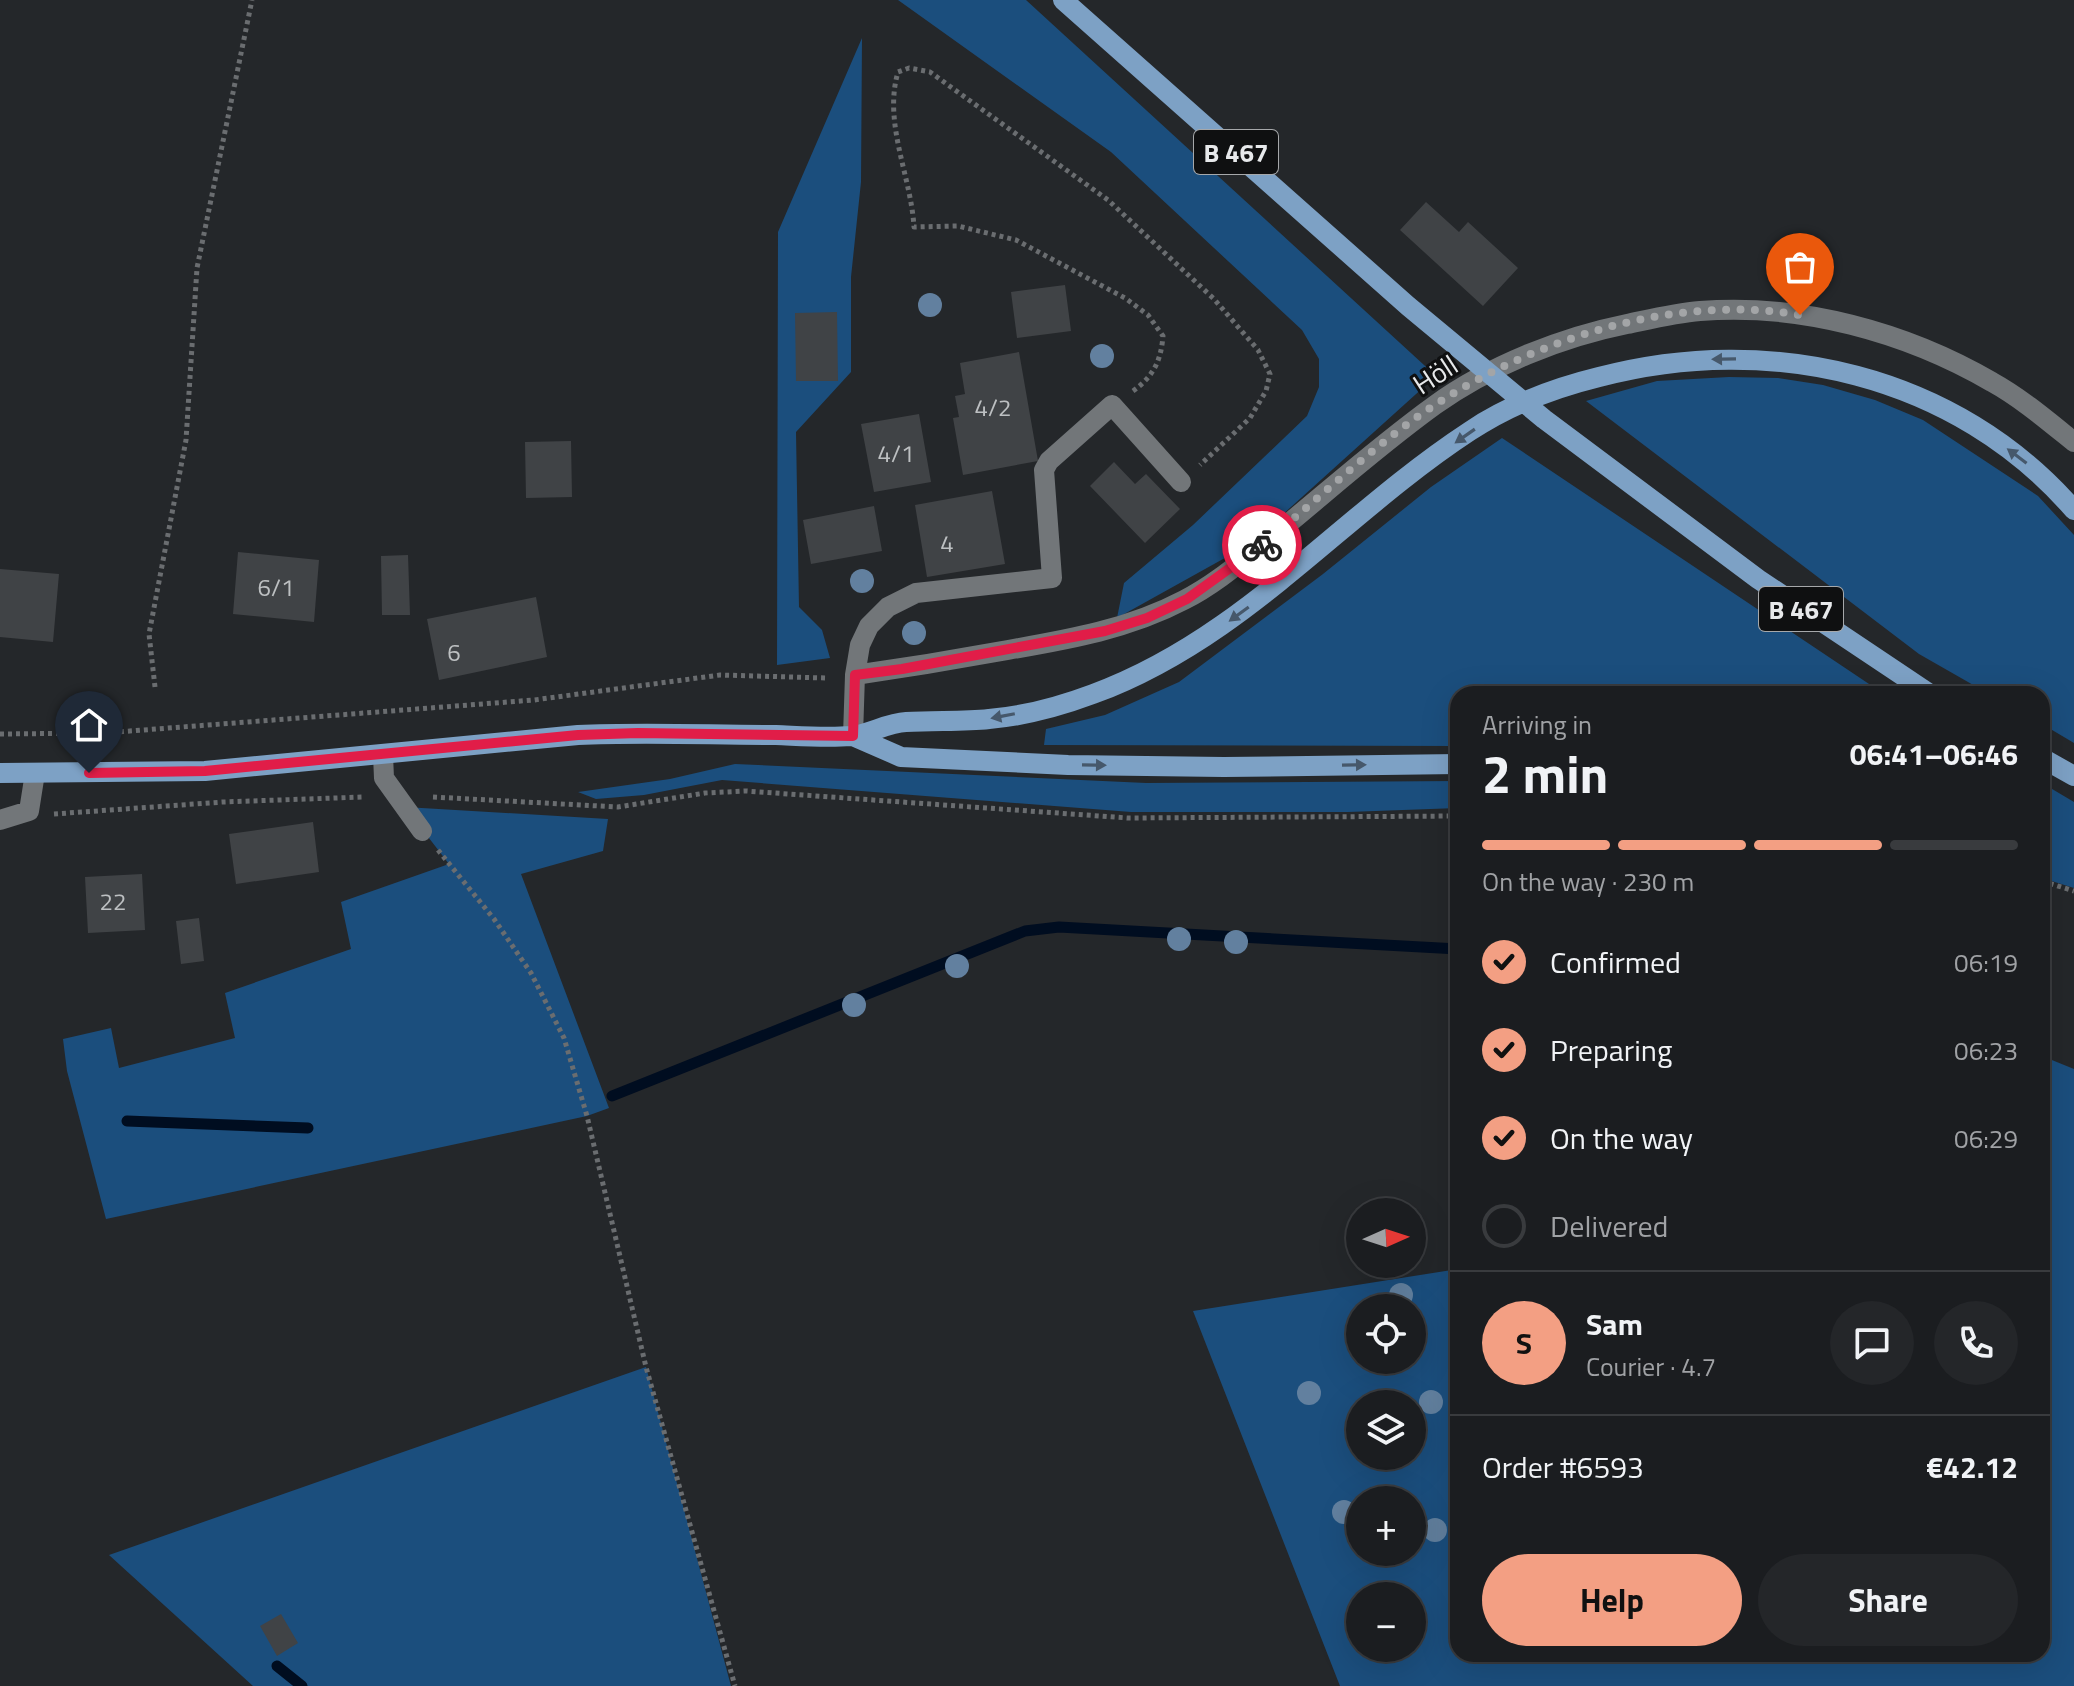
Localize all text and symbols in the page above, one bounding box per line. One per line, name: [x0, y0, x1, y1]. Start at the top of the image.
road number: B 467: [1194, 130, 1278, 174]
pin: [1766, 233, 1834, 315]
icon: bag: [1778, 245, 1822, 289]
street label: Höll: [1404, 343, 1466, 405]
one-way arrow: [1711, 353, 1736, 365]
house number: 4/2: [975, 389, 1011, 425]
one-way arrow: [1454, 428, 1475, 443]
house number: 4/1: [878, 435, 914, 471]
one-way arrow: [2007, 449, 2028, 465]
courier: [1222, 505, 1302, 585]
icon: bike: [1240, 523, 1284, 567]
house number: 4: [940, 525, 954, 561]
house number: 6/1: [258, 569, 294, 605]
road number: B 467: [1759, 587, 1843, 631]
one-way arrow: [1228, 606, 1249, 621]
house number: 6: [447, 634, 461, 670]
pin: [55, 691, 123, 773]
icon: home: [67, 703, 111, 747]
text: Arriving in: [1482, 705, 1592, 744]
one-way arrow: [990, 711, 1015, 723]
text: 06:41–06:46: [1850, 731, 2018, 777]
text: 2 min: [1482, 734, 1608, 813]
one-way arrow: [1082, 759, 1107, 771]
one-way arrow: [1342, 759, 1367, 771]
text: On the way · 230 m: [1482, 862, 1694, 901]
house number: 22: [100, 883, 126, 919]
text: Confirmed: [1550, 939, 1681, 985]
icon: check: [1482, 940, 1526, 984]
text: 06:19: [1954, 943, 2018, 982]
text: Preparing: [1550, 1027, 1672, 1073]
icon: check: [1482, 1028, 1526, 1072]
text: 06:23: [1954, 1031, 2018, 1070]
text: On the way: [1550, 1115, 1693, 1161]
icon: check: [1482, 1116, 1526, 1160]
text: 06:29: [1954, 1119, 2018, 1158]
north arrow: [1346, 1198, 1426, 1278]
map controls: [1346, 1198, 1426, 1662]
text: Delivered: [1550, 1203, 1668, 1249]
button: locate: [1346, 1294, 1426, 1374]
text: Sam: [1586, 1301, 1643, 1347]
button: chat: [1830, 1301, 1914, 1385]
button: phone: [1934, 1301, 2018, 1385]
text: S: [1516, 1320, 1532, 1366]
text: Courier · 4.7: [1586, 1347, 1716, 1386]
button: layers: [1346, 1390, 1426, 1470]
text: Order #6593: [1482, 1444, 1644, 1490]
text: €42.12: [1926, 1444, 2018, 1490]
button: +: [1346, 1486, 1426, 1566]
button: Help: [1482, 1554, 1742, 1646]
button: Share: [1758, 1554, 2018, 1646]
button: −: [1346, 1582, 1426, 1662]

